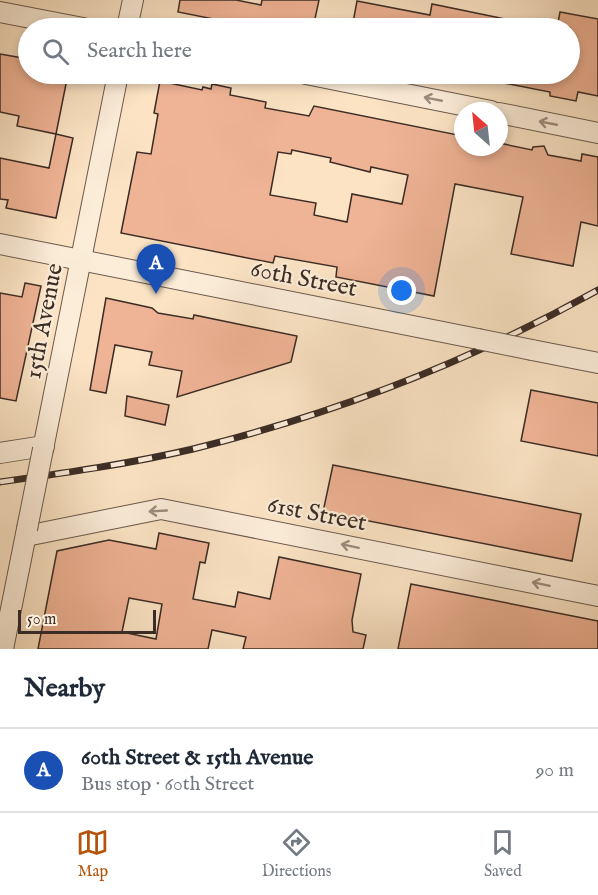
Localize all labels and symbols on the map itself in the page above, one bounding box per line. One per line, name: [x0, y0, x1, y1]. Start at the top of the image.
one-way arrow: [424, 93, 444, 104]
north arrow: [454, 102, 508, 156]
one-way arrow: [539, 117, 559, 128]
pin: A: [136, 244, 176, 294]
street label: 60th Street: [248, 254, 360, 305]
street label: 15th Avenue: [18, 261, 71, 382]
your location: [387, 276, 416, 305]
street label: 61st Street: [264, 490, 369, 539]
one-way arrow: [149, 505, 169, 516]
one-way arrow: [340, 539, 359, 551]
one-way arrow: [531, 578, 550, 590]
scale bar: [18, 607, 156, 634]

